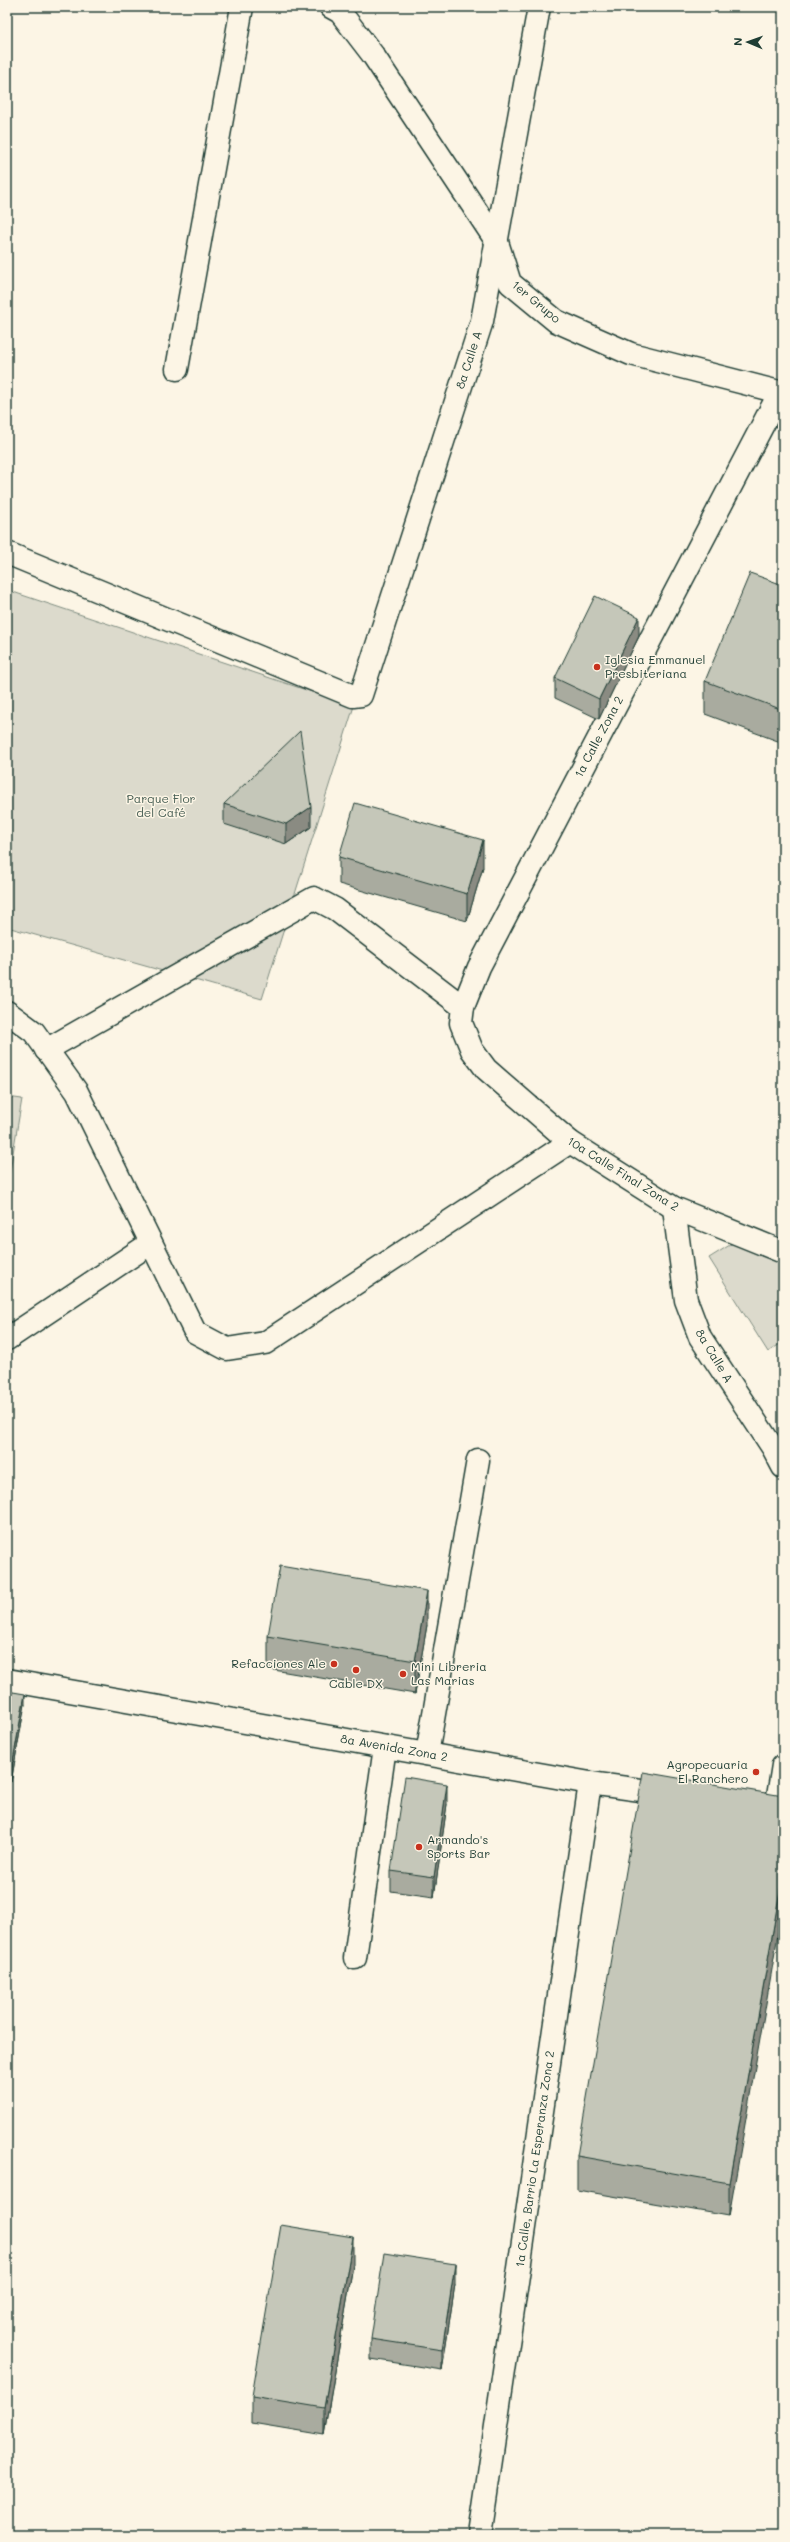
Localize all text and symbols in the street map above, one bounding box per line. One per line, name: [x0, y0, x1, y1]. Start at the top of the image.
north arrow: [728, 22, 768, 62]
text: N: [730, 37, 745, 46]
street label: 1er Grupo: [509, 276, 564, 326]
street label: 8a Calle A: [451, 329, 485, 391]
place label: Iglesia Emmanuel Presbiteriana: [605, 651, 706, 681]
marker: Iglesia Emmanuel Presbiteriana: [592, 662, 602, 672]
street label: 1a Calle Zona 2: [570, 693, 626, 780]
park label: Parque Flor del Café: [126, 790, 196, 820]
street label: 10a Calle Final Zona 2: [565, 1132, 682, 1214]
street label: 8a Calle A: [692, 1326, 737, 1385]
place label: Refacciones Ale: [231, 1655, 326, 1671]
place label: Mini Libreria Las Marias: [411, 1658, 487, 1688]
marker: Refacciones Ale: [329, 1659, 339, 1669]
marker: Cable DX: [351, 1665, 361, 1675]
marker: Mini Libreria Las Marias: [398, 1669, 408, 1679]
place label: Cable DX: [329, 1675, 383, 1691]
street label: 8a Avenida Zona 2: [339, 1730, 449, 1764]
place label: Agropecuaria El Ranchero: [666, 1756, 748, 1786]
marker: Agropecuaria El Ranchero: [751, 1767, 761, 1777]
place label: Armando's Sports Bar: [427, 1831, 490, 1861]
marker: Armando's Sports Bar: [414, 1842, 424, 1852]
street label: 1a Calle, Barrio La Esperanza Zona 2: [511, 2050, 557, 2268]

